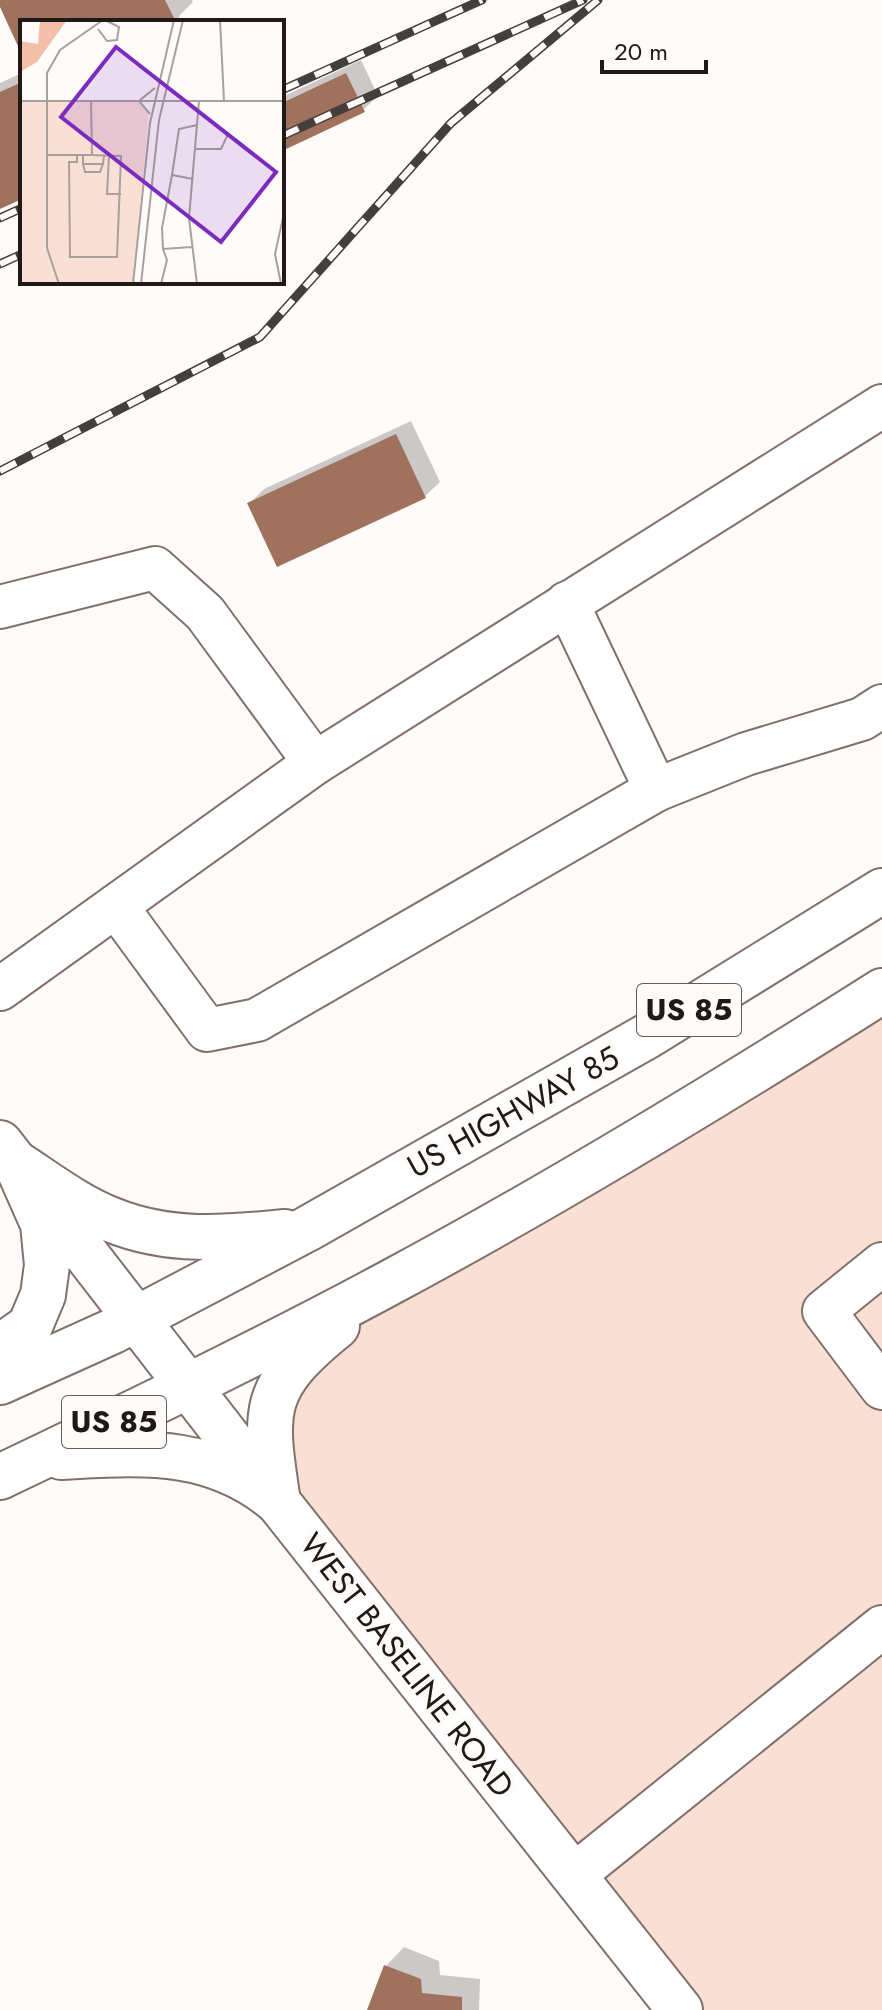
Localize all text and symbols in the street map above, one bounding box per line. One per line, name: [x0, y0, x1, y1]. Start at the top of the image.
inset map: [20, 20, 284, 284]
scale bar: [602, 24, 706, 74]
text: 20 m: [614, 34, 668, 69]
road number: US 85: [637, 984, 741, 1036]
street label: US HIGHWAY 85: [399, 1035, 627, 1189]
road number: US 85: [62, 1396, 166, 1448]
street label: WEST BASELINE ROAD: [289, 1523, 525, 1807]

